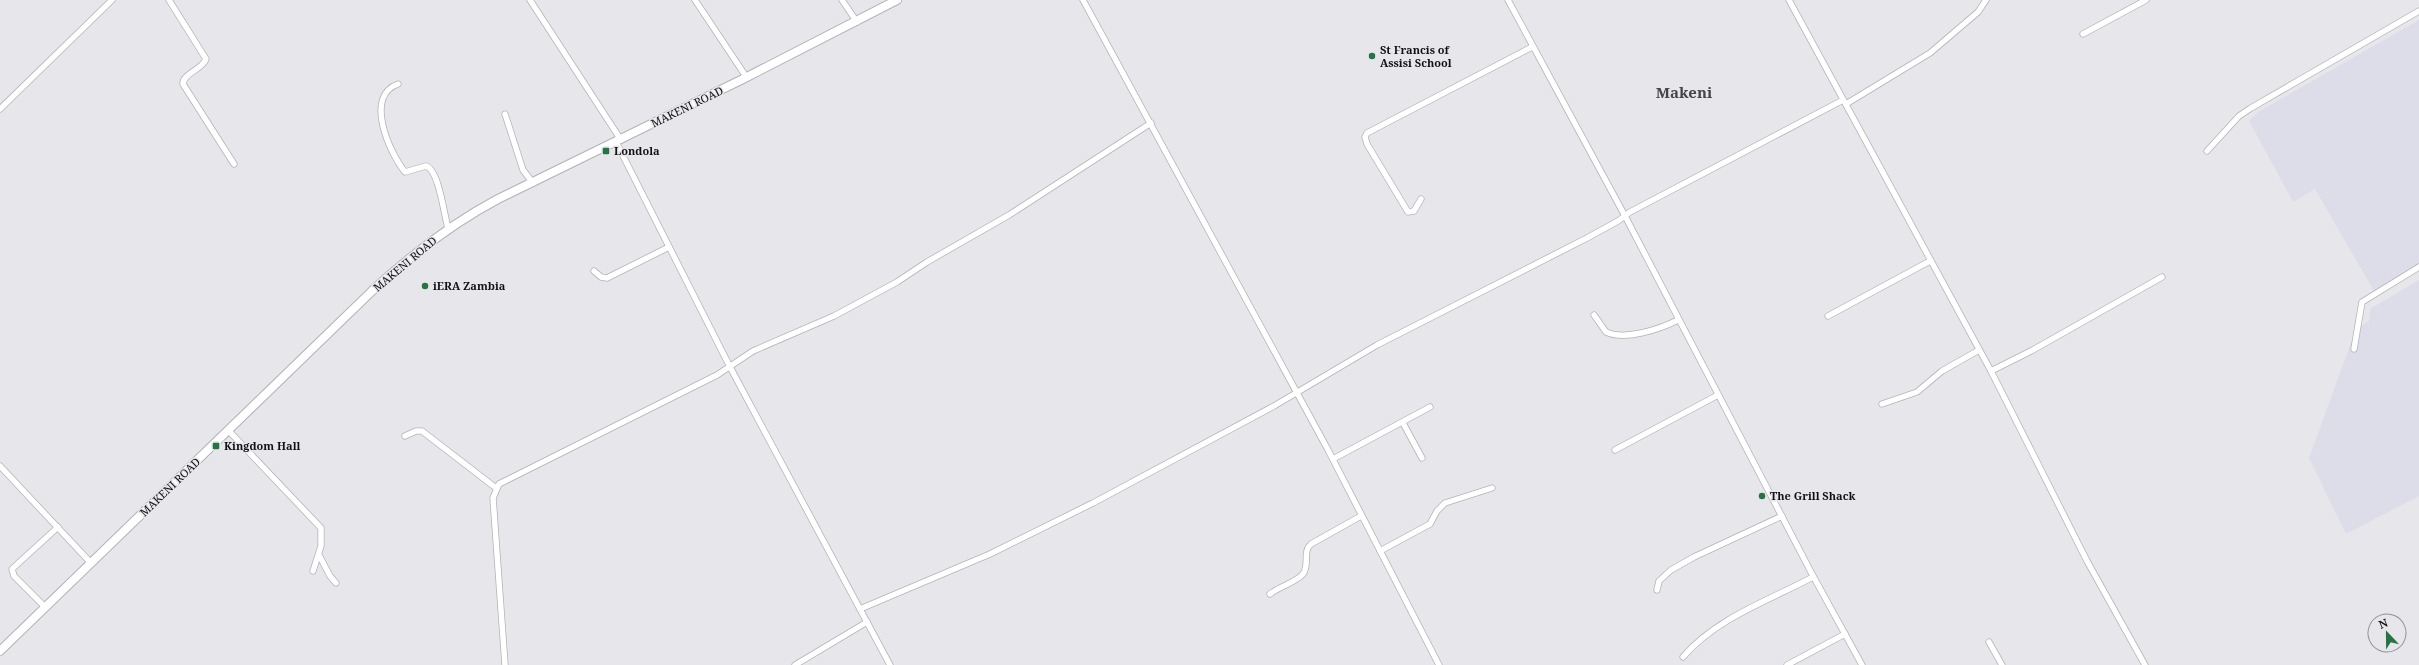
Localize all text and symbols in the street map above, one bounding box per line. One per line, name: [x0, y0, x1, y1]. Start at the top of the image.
place label: St Francis of Assisi School: [1380, 42, 1452, 70]
marker: St Francis of Assisi School: [1367, 51, 1377, 61]
district label: Makeni: [1656, 82, 1713, 102]
street label: MAKENI ROAD: [648, 83, 725, 131]
place label: Londola: [614, 143, 660, 158]
marker: Londola: [601, 146, 611, 156]
street label: MAKENI ROAD: [370, 233, 440, 295]
place label: iERA Zambia: [433, 278, 506, 293]
marker: iERA Zambia: [420, 281, 430, 291]
place label: Kingdom Hall: [224, 438, 301, 453]
marker: Kingdom Hall: [211, 441, 221, 451]
street label: MAKENI ROAD: [136, 454, 203, 519]
place label: The Grill Shack: [1770, 488, 1855, 503]
marker: The Grill Shack: [1757, 491, 1767, 501]
north arrow: [2367, 613, 2407, 653]
text: N: [2376, 615, 2390, 632]

